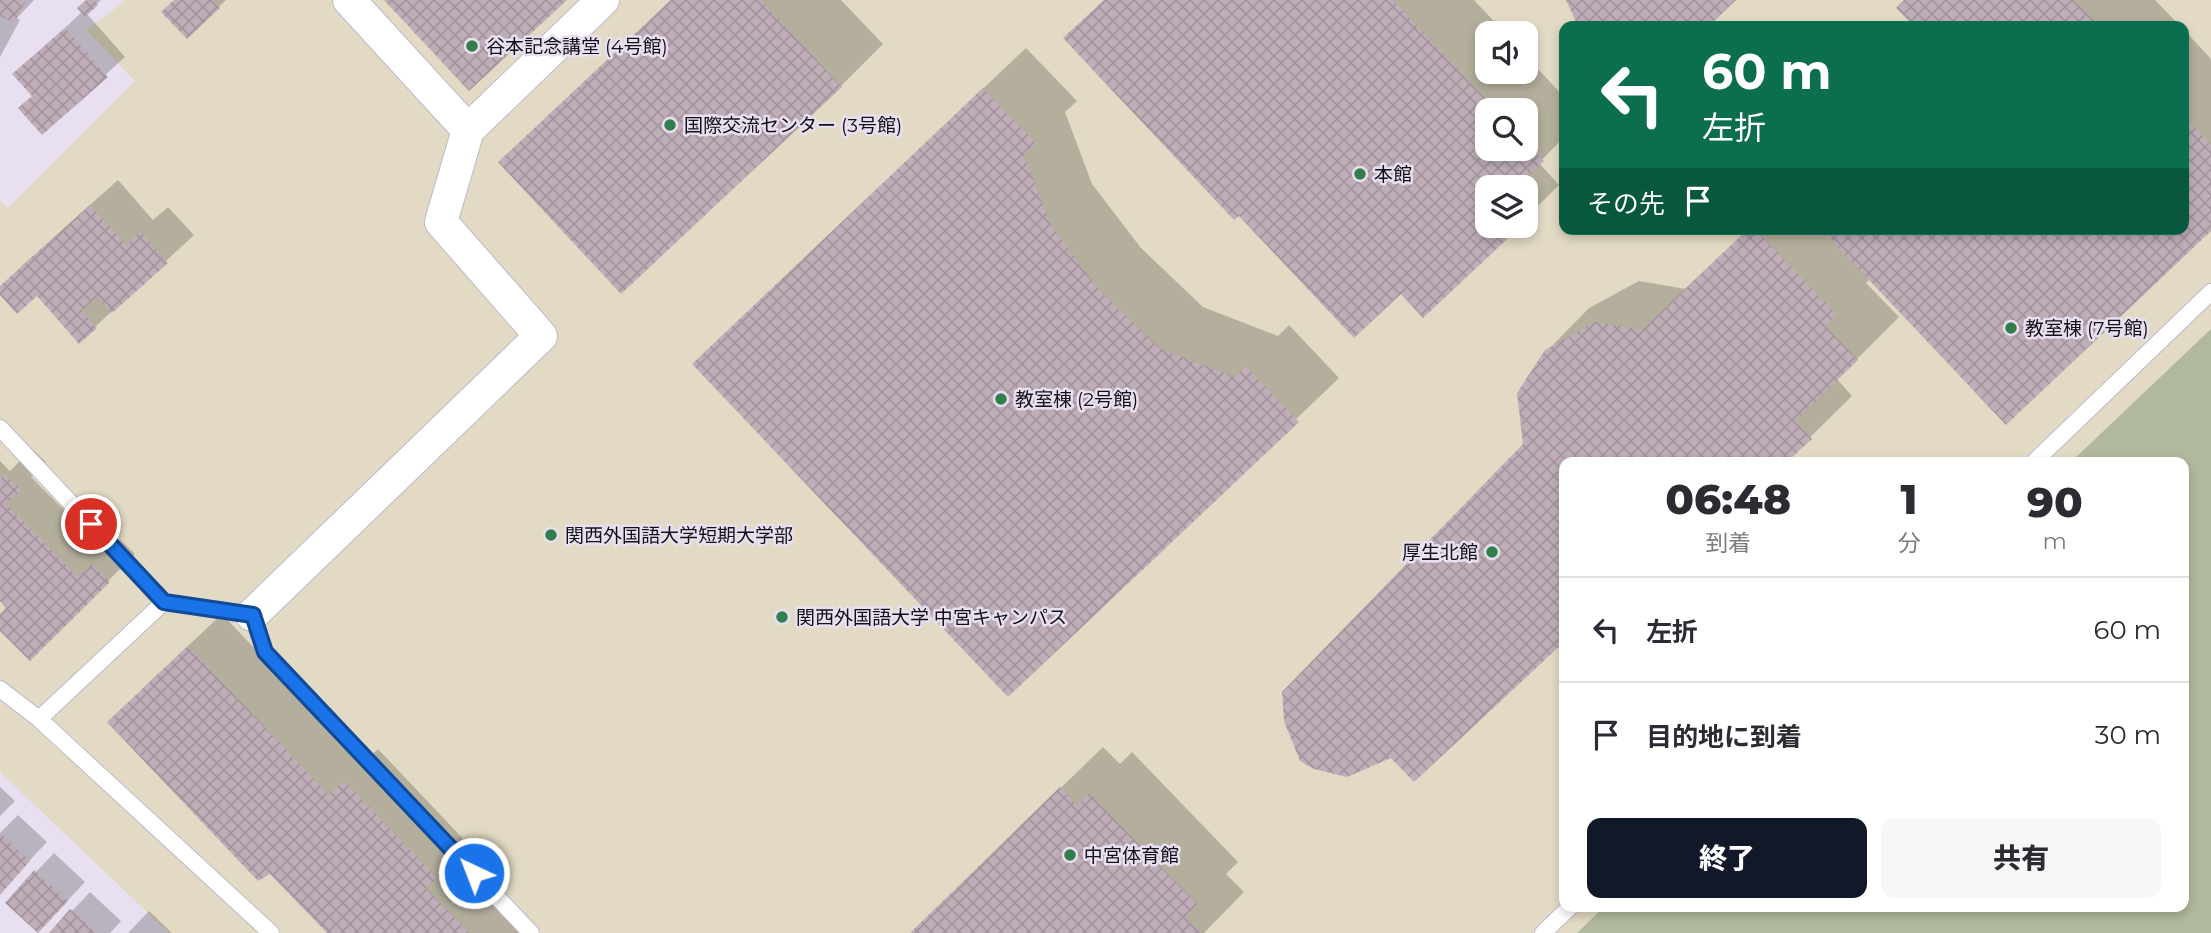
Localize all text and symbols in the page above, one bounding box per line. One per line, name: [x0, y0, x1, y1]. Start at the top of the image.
map controls: [1475, 21, 1538, 238]
button: sound: [1475, 21, 1538, 84]
place label: 谷本記念講堂 (4号館): [486, 35, 668, 58]
marker: 谷本記念講堂 (4号館): [464, 38, 480, 54]
text: 60 m: [1702, 42, 1832, 101]
icon: left: [1587, 49, 1678, 140]
button: search: [1475, 98, 1538, 161]
text: 左折: [1702, 108, 1766, 147]
place label: 国際交流センター (3号館): [684, 114, 902, 137]
marker: 国際交流センター (3号館): [662, 117, 678, 133]
place label: 本館: [1374, 163, 1412, 186]
marker: 本館: [1352, 166, 1368, 182]
button: layers: [1475, 175, 1538, 238]
icon: arrive: [1679, 182, 1717, 220]
text: その先: [1587, 188, 1665, 220]
place label: 教室棟 (7号館): [2025, 317, 2149, 340]
marker: 教室棟 (7号館): [2003, 320, 2019, 336]
place label: 教室棟 (2号館): [1015, 388, 1138, 411]
marker: 教室棟 (2号館): [993, 391, 1009, 407]
text: 06:48: [1665, 473, 1791, 525]
text: 1: [1900, 473, 1917, 525]
text: 90: [2027, 476, 2083, 528]
pin: [61, 494, 121, 554]
icon: arrive: [72, 505, 110, 543]
place label: 関西外国語大学短期大学部: [565, 524, 793, 547]
marker: 関西外国語大学短期大学部: [543, 527, 559, 543]
text: m: [2043, 527, 2067, 555]
text: 到着: [1705, 529, 1751, 557]
text: 分: [1897, 529, 1920, 557]
place label: 厚生北館: [1402, 541, 1478, 564]
marker: 厚生北館: [1484, 544, 1500, 560]
place label: 関西外国語大学 中宮キャンパス: [796, 606, 1067, 629]
marker: 関西外国語大学 中宮キャンパス: [774, 609, 790, 625]
icon: left: [1587, 611, 1625, 649]
text: 60 m: [2094, 614, 2161, 646]
text: 左折: [1646, 616, 1698, 648]
icon: arrive: [1587, 716, 1625, 754]
text: 30 m: [2095, 719, 2161, 751]
text: 目的地に到着: [1646, 721, 1802, 753]
button: 終了: [1587, 818, 1867, 898]
button: 共有: [1881, 818, 2161, 898]
position arrow: [437, 836, 511, 910]
place label: 中宮体育館: [1084, 844, 1179, 867]
marker: 中宮体育館: [1062, 847, 1078, 863]

